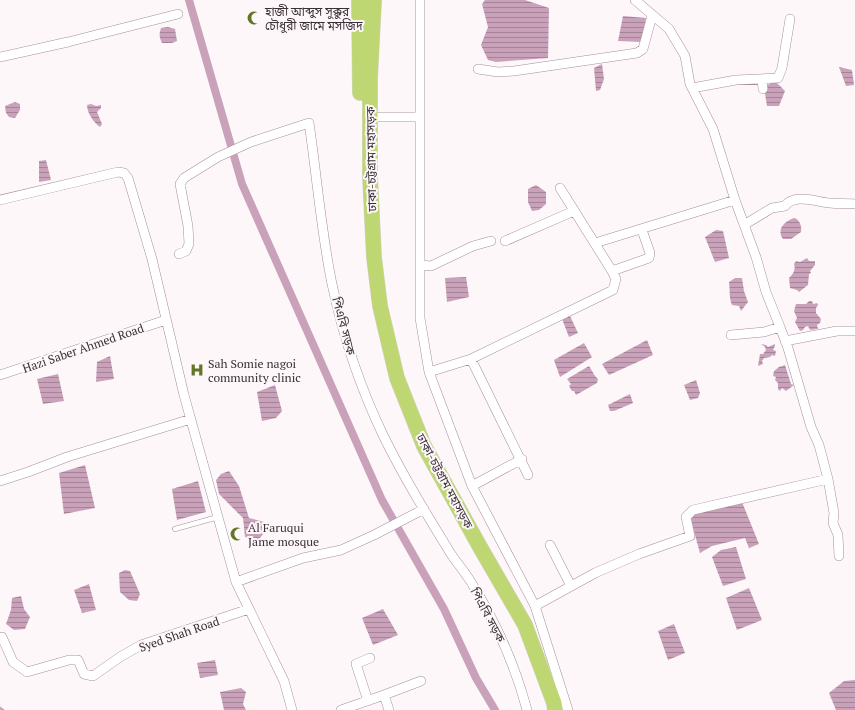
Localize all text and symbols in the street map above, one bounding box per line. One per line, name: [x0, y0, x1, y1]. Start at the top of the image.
place label: হাজী আব্দুস সুক্কুর চৌধুরী জামে মসজিদ: [264, 4, 363, 34]
mosque icon: হাজী আব্দুস সুক্কুর চৌধুরী জামে মসজিদ: [246, 10, 262, 26]
street label: ঢাকা-চট্টগ্রাম মহাসড়ক: [363, 106, 379, 213]
street label: পিএবি সড়ক: [329, 294, 359, 357]
street label: Hazi Saber Ahmed Road: [20, 320, 146, 376]
place label: Sah Somie nagoi community clinic: [208, 356, 301, 385]
hospital icon: Sah Somie nagoi community clinic: [189, 362, 205, 378]
street label: ঢাকা-চট্টগ্রাম মহাসড়ক: [413, 430, 477, 531]
place label: Al Faruqui Jame mosque: [248, 520, 319, 549]
mosque icon: Al Faruqui Jame mosque: [229, 526, 245, 542]
street label: পিএবি সড়ক: [467, 584, 509, 645]
street label: Syed Shah Road: [137, 613, 222, 655]

